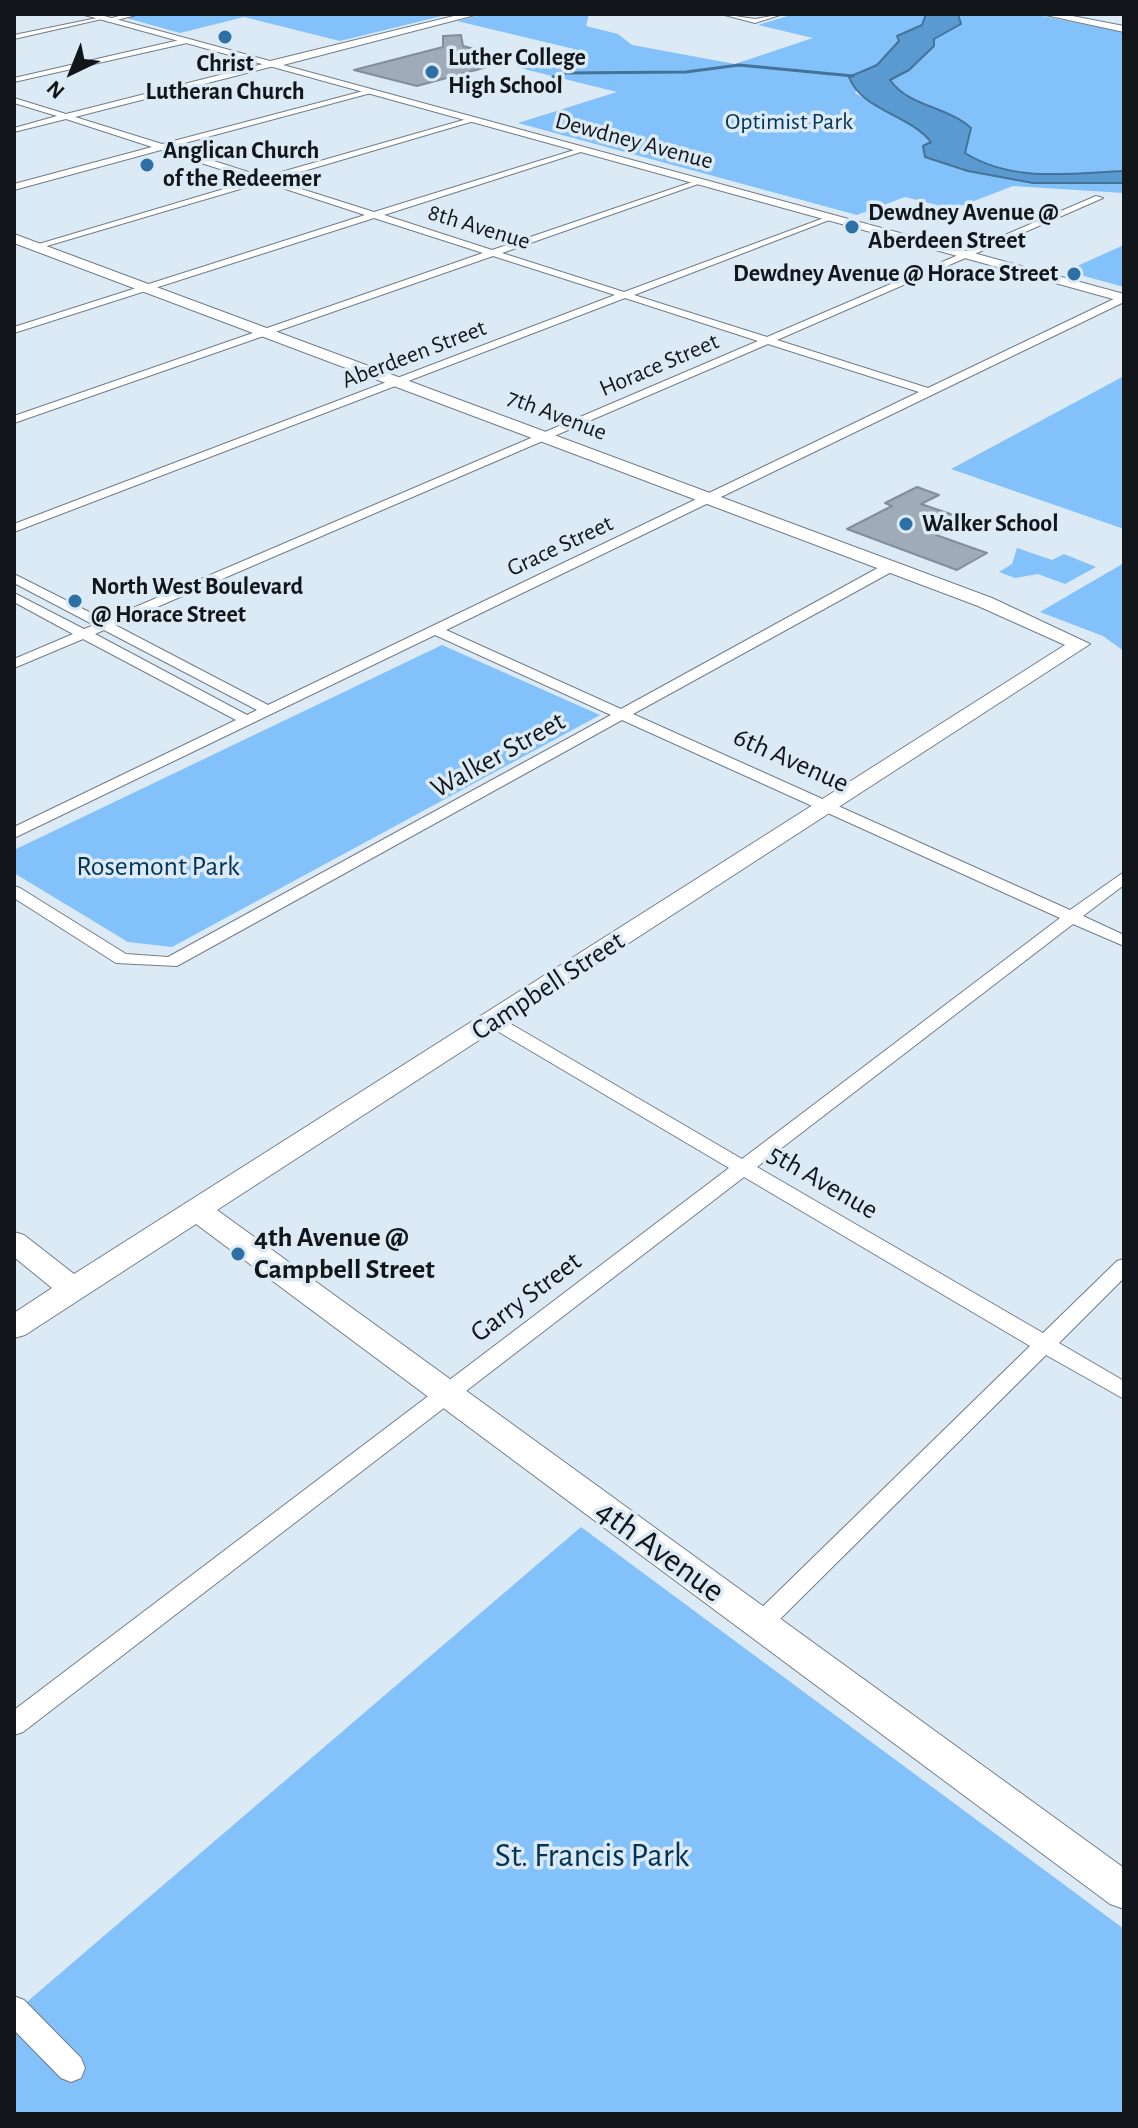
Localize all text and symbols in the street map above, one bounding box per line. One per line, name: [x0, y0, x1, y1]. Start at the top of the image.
marker: Christ Lutheran Church: [216, 28, 234, 46]
north arrow: [32, 32, 112, 112]
place label: Luther College High School: [448, 44, 586, 100]
place label: Christ Lutheran Church: [146, 50, 304, 106]
marker: Luther College High School: [423, 63, 441, 81]
text: N: [43, 76, 69, 103]
street label: Dewdney Avenue: [552, 106, 716, 176]
park label: Optimist Park: [725, 108, 853, 136]
place label: Anglican Church of the Redeemer: [163, 137, 321, 193]
marker: Anglican Church of the Redeemer: [138, 156, 156, 174]
street label: 8th Avenue: [424, 198, 534, 256]
place label: Dewdney Avenue @ Aberdeen Street: [868, 199, 1058, 255]
marker: Dewdney Avenue @ Aberdeen Street: [843, 218, 861, 236]
place label: Dewdney Avenue @ Horace Street: [733, 260, 1058, 288]
marker: Dewdney Avenue @ Horace Street: [1065, 265, 1083, 283]
street label: Aberdeen Street: [338, 313, 490, 395]
street label: Horace Street: [595, 327, 723, 403]
street label: 7th Avenue: [503, 383, 611, 447]
street label: Grace Street: [503, 509, 617, 583]
place label: Walker School: [922, 510, 1058, 538]
marker: Walker School: [897, 515, 915, 533]
place label: North West Boulevard @ Horace Street: [91, 573, 303, 629]
marker: North West Boulevard @ Horace Street: [66, 592, 84, 610]
street label: Walker Street: [425, 704, 571, 806]
street label: 6th Avenue: [728, 720, 854, 800]
park label: Rosemont Park: [76, 850, 240, 884]
street label: Campbell Street: [465, 924, 631, 1048]
street label: 5th Avenue: [762, 1137, 884, 1227]
place label: 4th Avenue @ Campbell Street: [254, 1221, 435, 1287]
street label: Garry Street: [464, 1244, 588, 1350]
marker: 4th Avenue @ Campbell Street: [229, 1245, 247, 1263]
street label: 4th Avenue: [587, 1491, 733, 1611]
park label: St. Francis Park: [495, 1836, 689, 1876]

